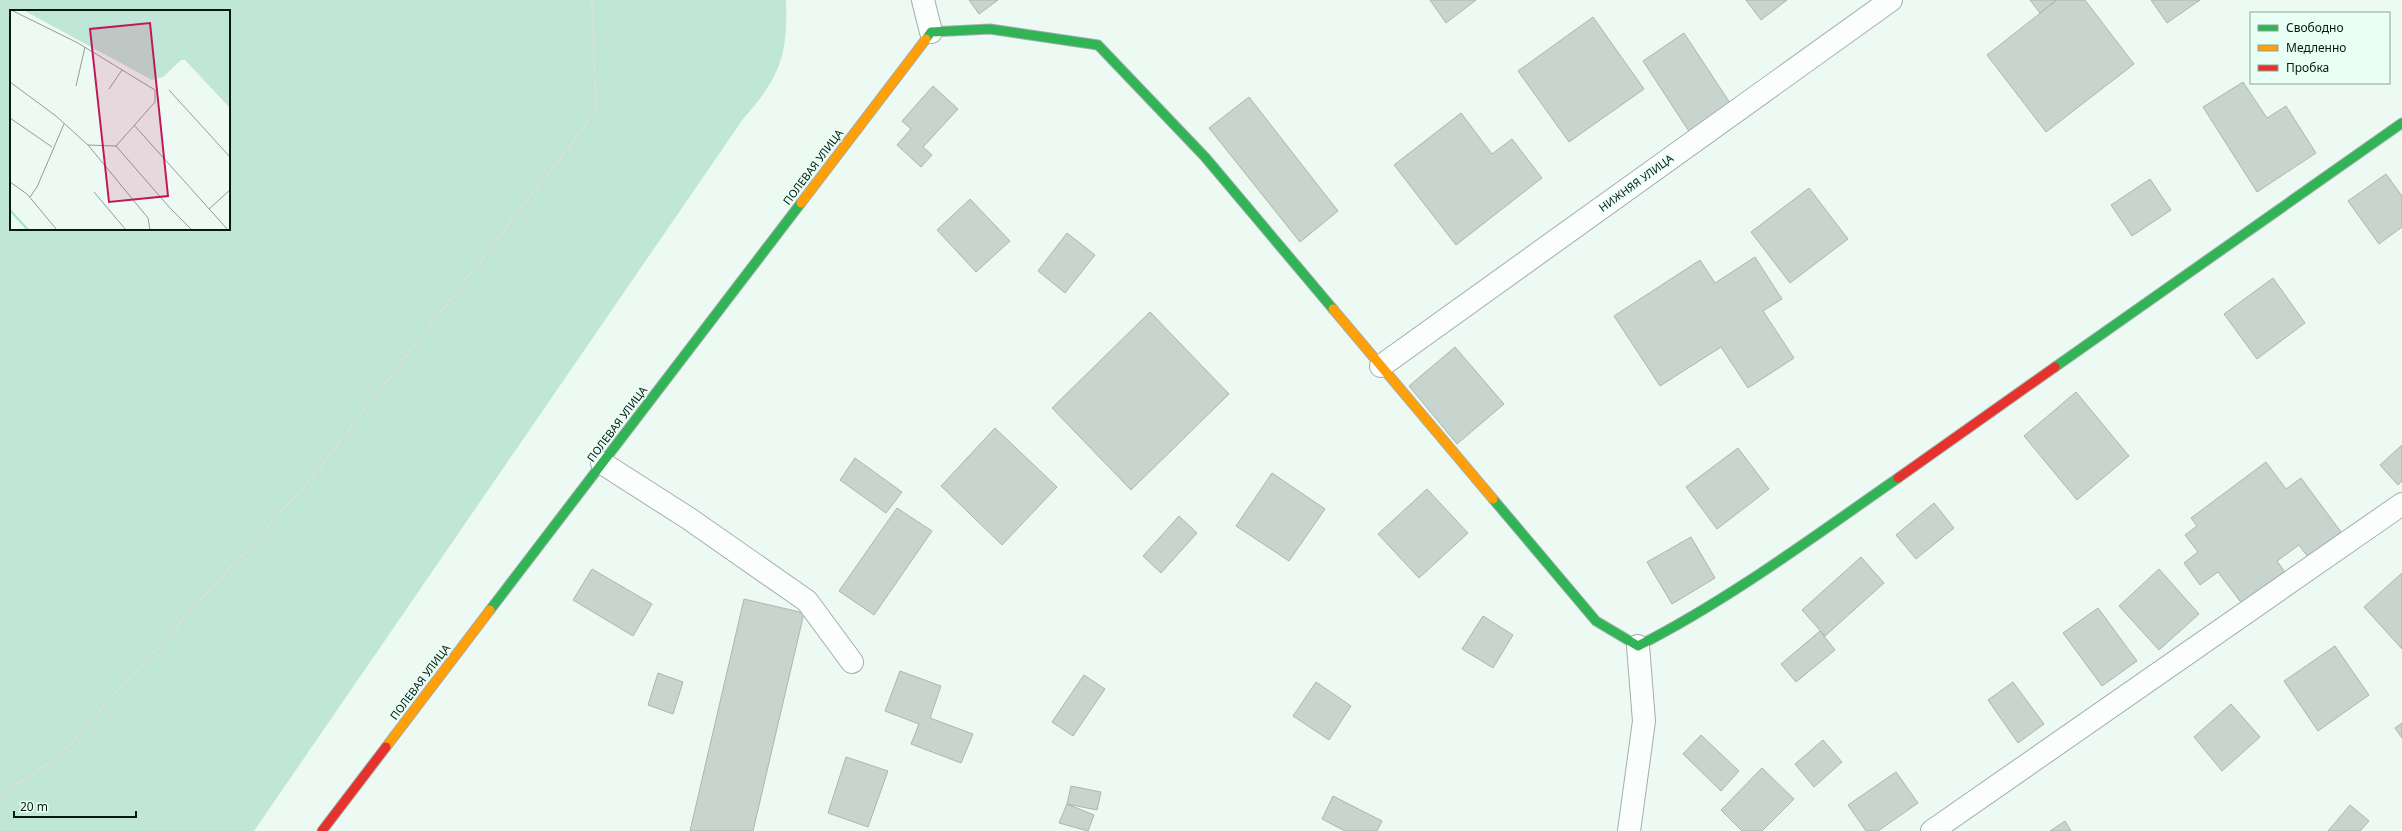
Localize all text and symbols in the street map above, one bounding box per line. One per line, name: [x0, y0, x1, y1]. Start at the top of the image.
inset map: [10, 10, 230, 230]
legend: [2250, 12, 2390, 84]
text: Свободно: [2286, 19, 2344, 36]
text: Медленно: [2286, 39, 2346, 56]
text: Пробка: [2286, 59, 2329, 76]
street label: ПОЛЕВАЯ УЛИЦА: [779, 125, 847, 208]
street label: НИЖНЯЯ УЛИЦА: [1596, 150, 1677, 215]
street label: ПОЛЕВАЯ УЛИЦА: [583, 382, 651, 465]
street label: ПОЛЕВАЯ УЛИЦА: [386, 640, 454, 723]
scale bar: [14, 793, 136, 819]
text: 20 m: [20, 798, 48, 815]

